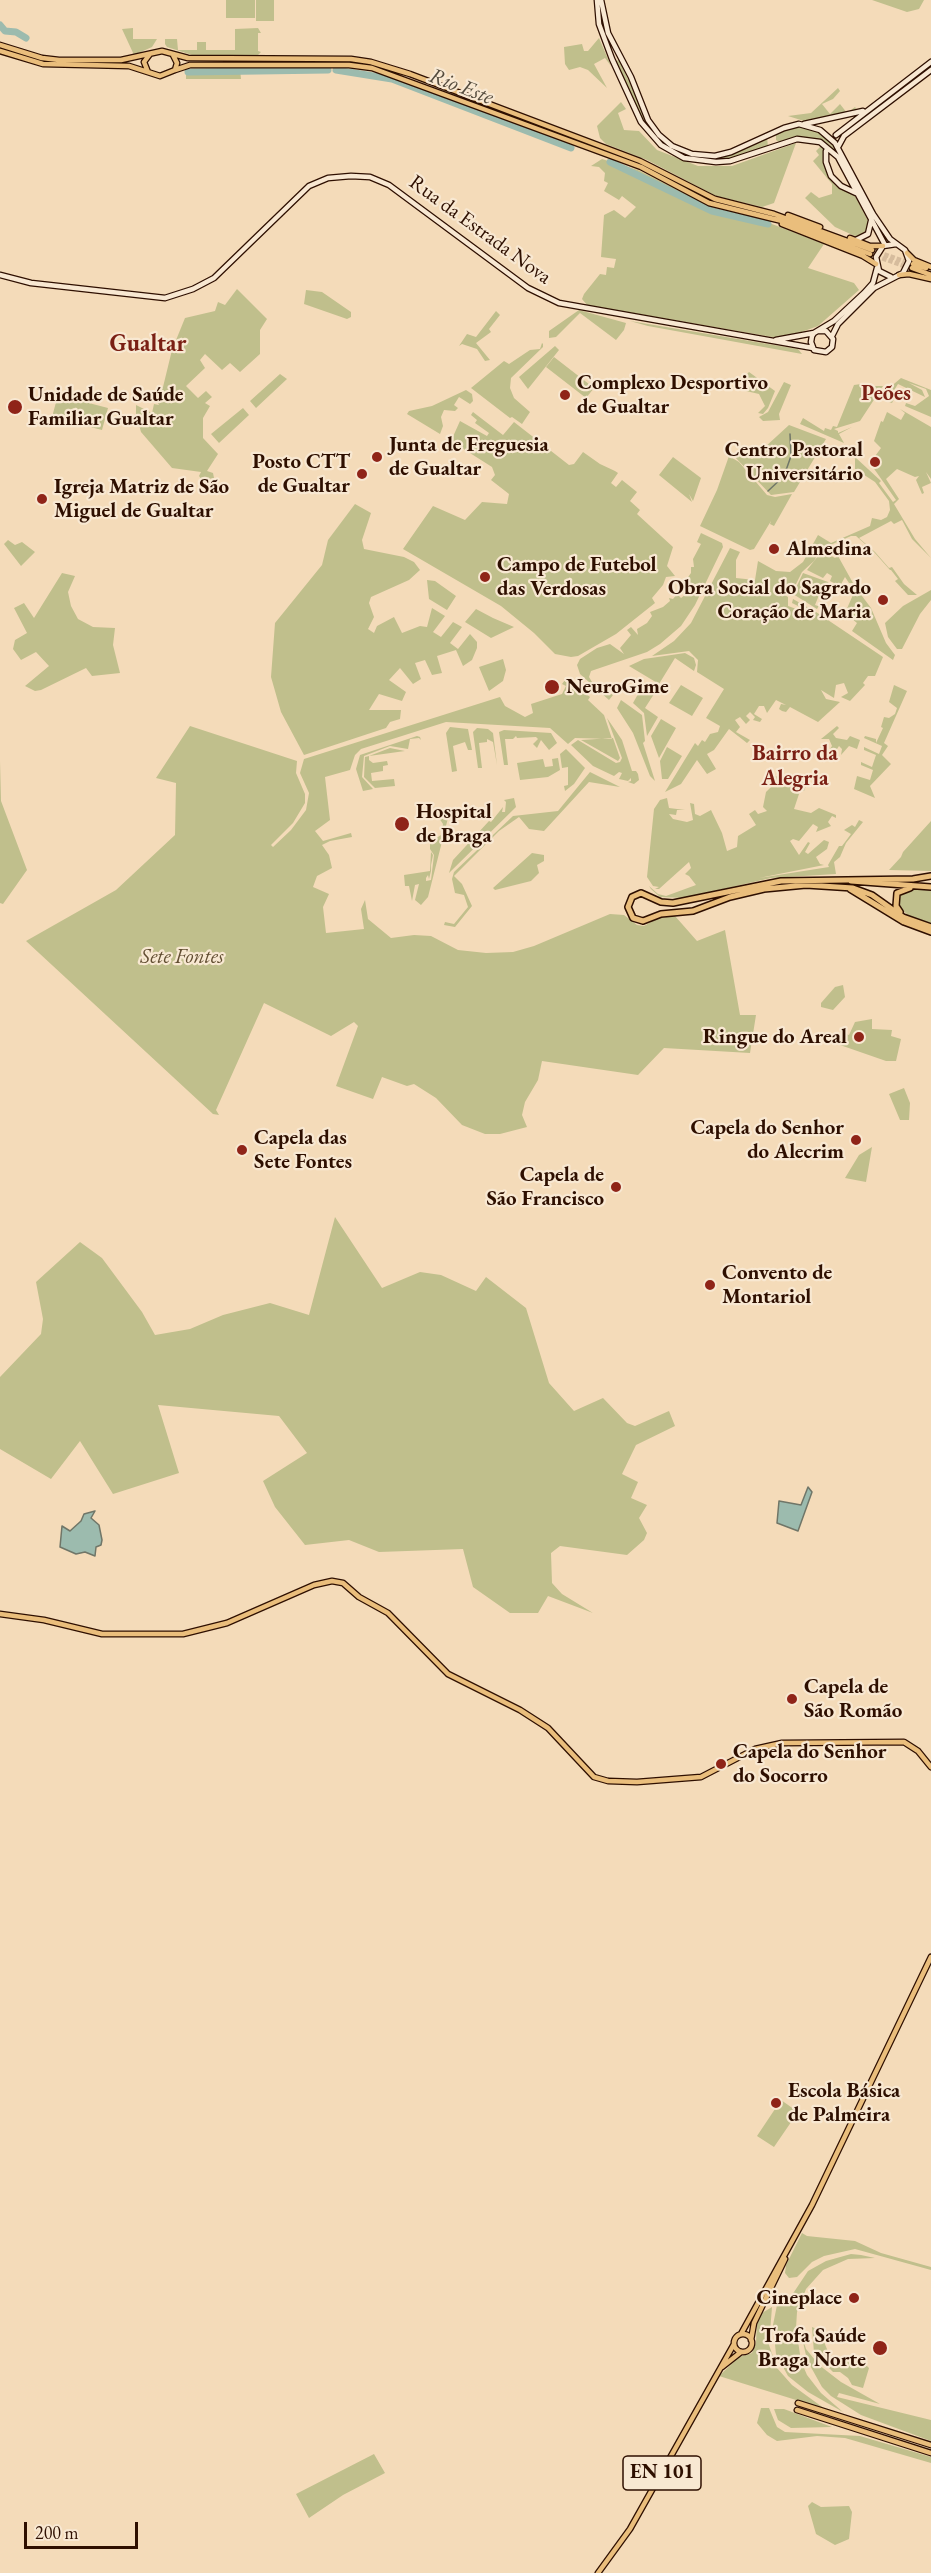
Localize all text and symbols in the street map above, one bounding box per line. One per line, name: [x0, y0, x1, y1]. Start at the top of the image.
water label: Rio Este: [425, 63, 497, 111]
street label: Rua da Estrada Nova: [404, 170, 556, 290]
district label: Gualtar: [110, 330, 186, 358]
place label: Complexo Desportivo de Gualtar: [577, 370, 768, 420]
district label: Peões: [861, 381, 911, 407]
place label: Unidade de Saúde Familiar Gualtar: [28, 382, 183, 432]
marker: Complexo Desportivo de Gualtar: [558, 388, 572, 402]
marker: Unidade de Saúde Familiar Gualtar: [6, 398, 24, 416]
place label: Junta de Freguesia de Gualtar: [389, 432, 549, 482]
place label: Centro Pastoral Universitário: [725, 437, 863, 487]
place label: Posto CTT de Gualtar: [252, 449, 350, 499]
marker: Junta de Freguesia de Gualtar: [370, 450, 384, 464]
marker: Centro Pastoral Universitário: [868, 455, 882, 469]
marker: Posto CTT de Gualtar: [355, 467, 369, 481]
place label: Igreja Matriz de São Miguel de Gualtar: [54, 474, 229, 524]
marker: Igreja Matriz de São Miguel de Gualtar: [35, 492, 49, 506]
place label: Almedina: [786, 536, 872, 562]
marker: Almedina: [767, 542, 781, 556]
place label: Campo de Futebol das Verdosas: [497, 552, 657, 602]
marker: Campo de Futebol das Verdosas: [478, 570, 492, 584]
place label: Obra Social do Sagrado Coração de Maria: [668, 575, 871, 625]
marker: Obra Social do Sagrado Coração de Maria: [876, 593, 890, 607]
place label: NeuroGime: [566, 674, 669, 700]
marker: NeuroGime: [543, 678, 561, 696]
district label: Bairro da Alegria: [752, 741, 838, 792]
place label: Hospital de Braga: [416, 799, 492, 849]
marker: Hospital de Braga: [393, 815, 411, 833]
park label: Sete Fontes: [140, 944, 224, 970]
place label: Ringue do Areal: [703, 1024, 847, 1050]
marker: Ringue do Areal: [852, 1030, 866, 1044]
place label: Capela do Senhor do Alecrim: [691, 1115, 844, 1165]
place label: Capela das Sete Fontes: [254, 1125, 352, 1175]
marker: Capela do Senhor do Alecrim: [849, 1133, 863, 1147]
marker: Capela das Sete Fontes: [235, 1143, 249, 1157]
place label: Capela de São Francisco: [486, 1162, 604, 1212]
marker: Capela de São Francisco: [609, 1180, 623, 1194]
place label: Convento de Montariol: [722, 1260, 832, 1310]
marker: Convento de Montariol: [703, 1278, 717, 1292]
place label: Capela de São Romão: [804, 1674, 902, 1724]
marker: Capela de São Romão: [785, 1692, 799, 1706]
place label: Capela do Senhor do Socorro: [733, 1739, 886, 1789]
marker: Capela do Senhor do Socorro: [714, 1757, 728, 1771]
place label: Escola Básica de Palmeira: [788, 2078, 900, 2128]
marker: Escola Básica de Palmeira: [769, 2096, 783, 2110]
place label: Cineplace: [757, 2285, 842, 2311]
marker: Cineplace: [847, 2291, 861, 2305]
place label: Trofa Saúde Braga Norte: [758, 2323, 866, 2373]
marker: Trofa Saúde Braga Norte: [871, 2339, 889, 2357]
road number: EN 101: [623, 2456, 701, 2490]
scale bar: [27, 2510, 141, 2548]
text: 200 m: [35, 2521, 79, 2544]

